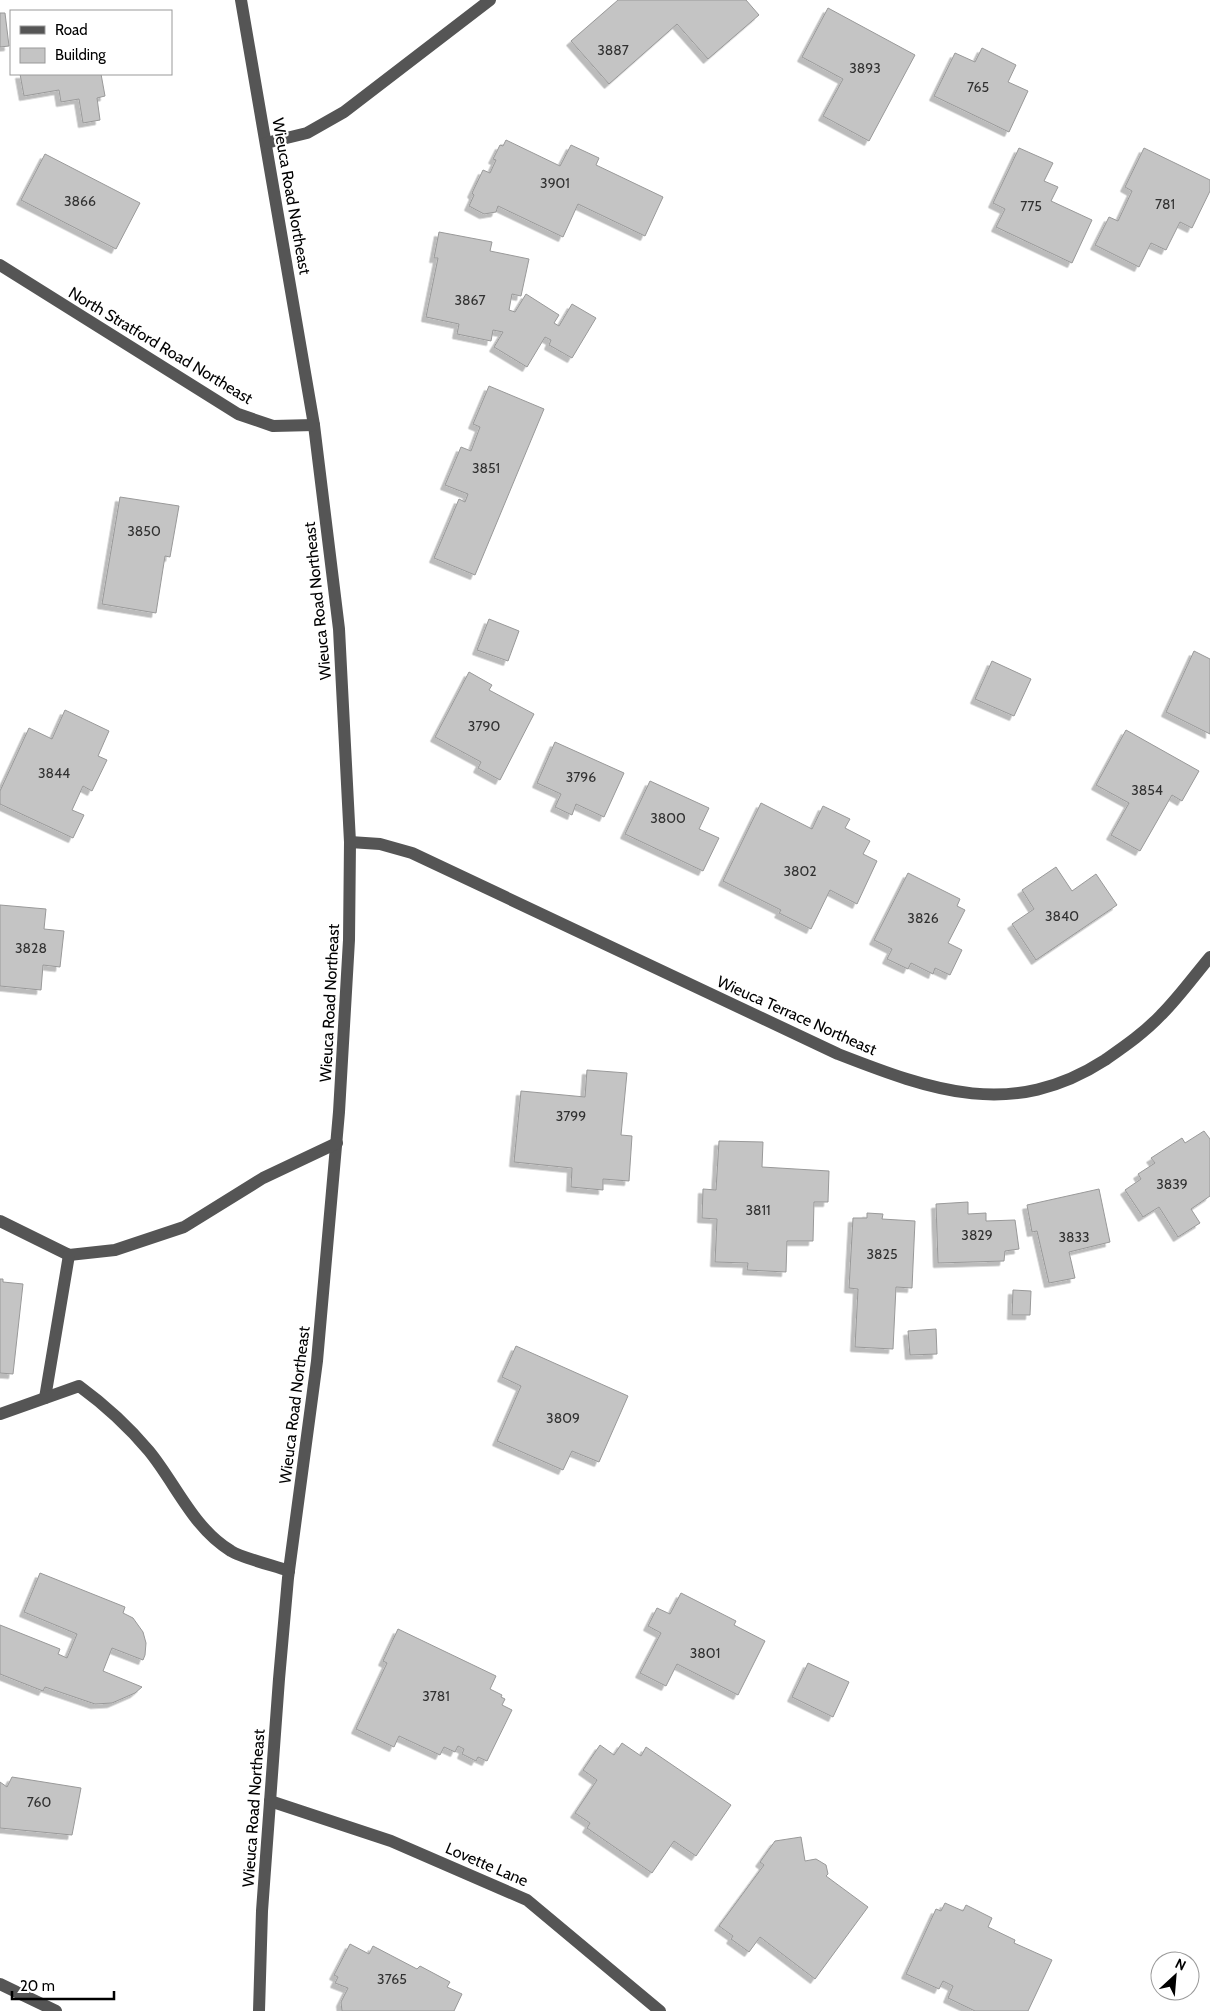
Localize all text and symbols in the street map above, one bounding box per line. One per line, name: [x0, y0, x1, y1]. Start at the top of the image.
legend: [10, 10, 172, 75]
text: Road: [55, 21, 88, 39]
house number: 3887: [597, 41, 629, 59]
text: Building: [55, 46, 106, 64]
house number: 3893: [849, 59, 881, 77]
house number: 765: [967, 78, 989, 96]
street label: Wieuca Road Northeast: [268, 116, 315, 276]
house number: 3901: [540, 174, 570, 192]
house number: 3866: [64, 192, 96, 210]
house number: 781: [1155, 195, 1175, 213]
house number: 775: [1020, 197, 1042, 215]
street label: North Stratford Road Northeast: [65, 283, 257, 408]
house number: 3867: [455, 291, 485, 309]
house number: 3851: [472, 459, 500, 477]
street label: Wieuca Road Northeast: [300, 520, 335, 681]
house number: 3850: [127, 522, 161, 540]
house number: 3790: [468, 717, 500, 735]
house number: 3844: [38, 764, 70, 782]
house number: 3796: [566, 768, 596, 786]
house number: 3854: [1131, 781, 1163, 799]
house number: 3800: [650, 809, 686, 827]
house number: 3802: [783, 862, 817, 880]
house number: 3840: [1045, 907, 1079, 925]
house number: 3826: [907, 909, 939, 927]
street label: Wieuca Road Northeast: [316, 923, 343, 1083]
house number: 3828: [15, 939, 47, 957]
street label: Wieuca Terrace Northeast: [714, 972, 880, 1059]
house number: 3799: [556, 1107, 586, 1125]
house number: 3839: [1156, 1175, 1188, 1193]
house number: 3811: [745, 1201, 771, 1219]
house number: 3829: [961, 1226, 993, 1244]
house number: 3833: [1058, 1228, 1090, 1246]
house number: 3825: [867, 1245, 897, 1263]
street label: Wieuca Road Northeast: [275, 1325, 314, 1485]
house number: 3809: [546, 1409, 580, 1427]
house number: 3801: [690, 1644, 720, 1662]
house number: 3781: [422, 1687, 450, 1705]
street label: Wieuca Road Northeast: [238, 1728, 269, 1888]
house number: 760: [27, 1793, 51, 1811]
street label: Lovette Lane: [443, 1839, 531, 1890]
north arrow: [1150, 1951, 1200, 2001]
text: N: [1172, 1954, 1189, 1975]
scale bar: [12, 1968, 115, 2000]
house number: 3765: [377, 1970, 407, 1988]
text: 20 m: [20, 1977, 55, 1995]

